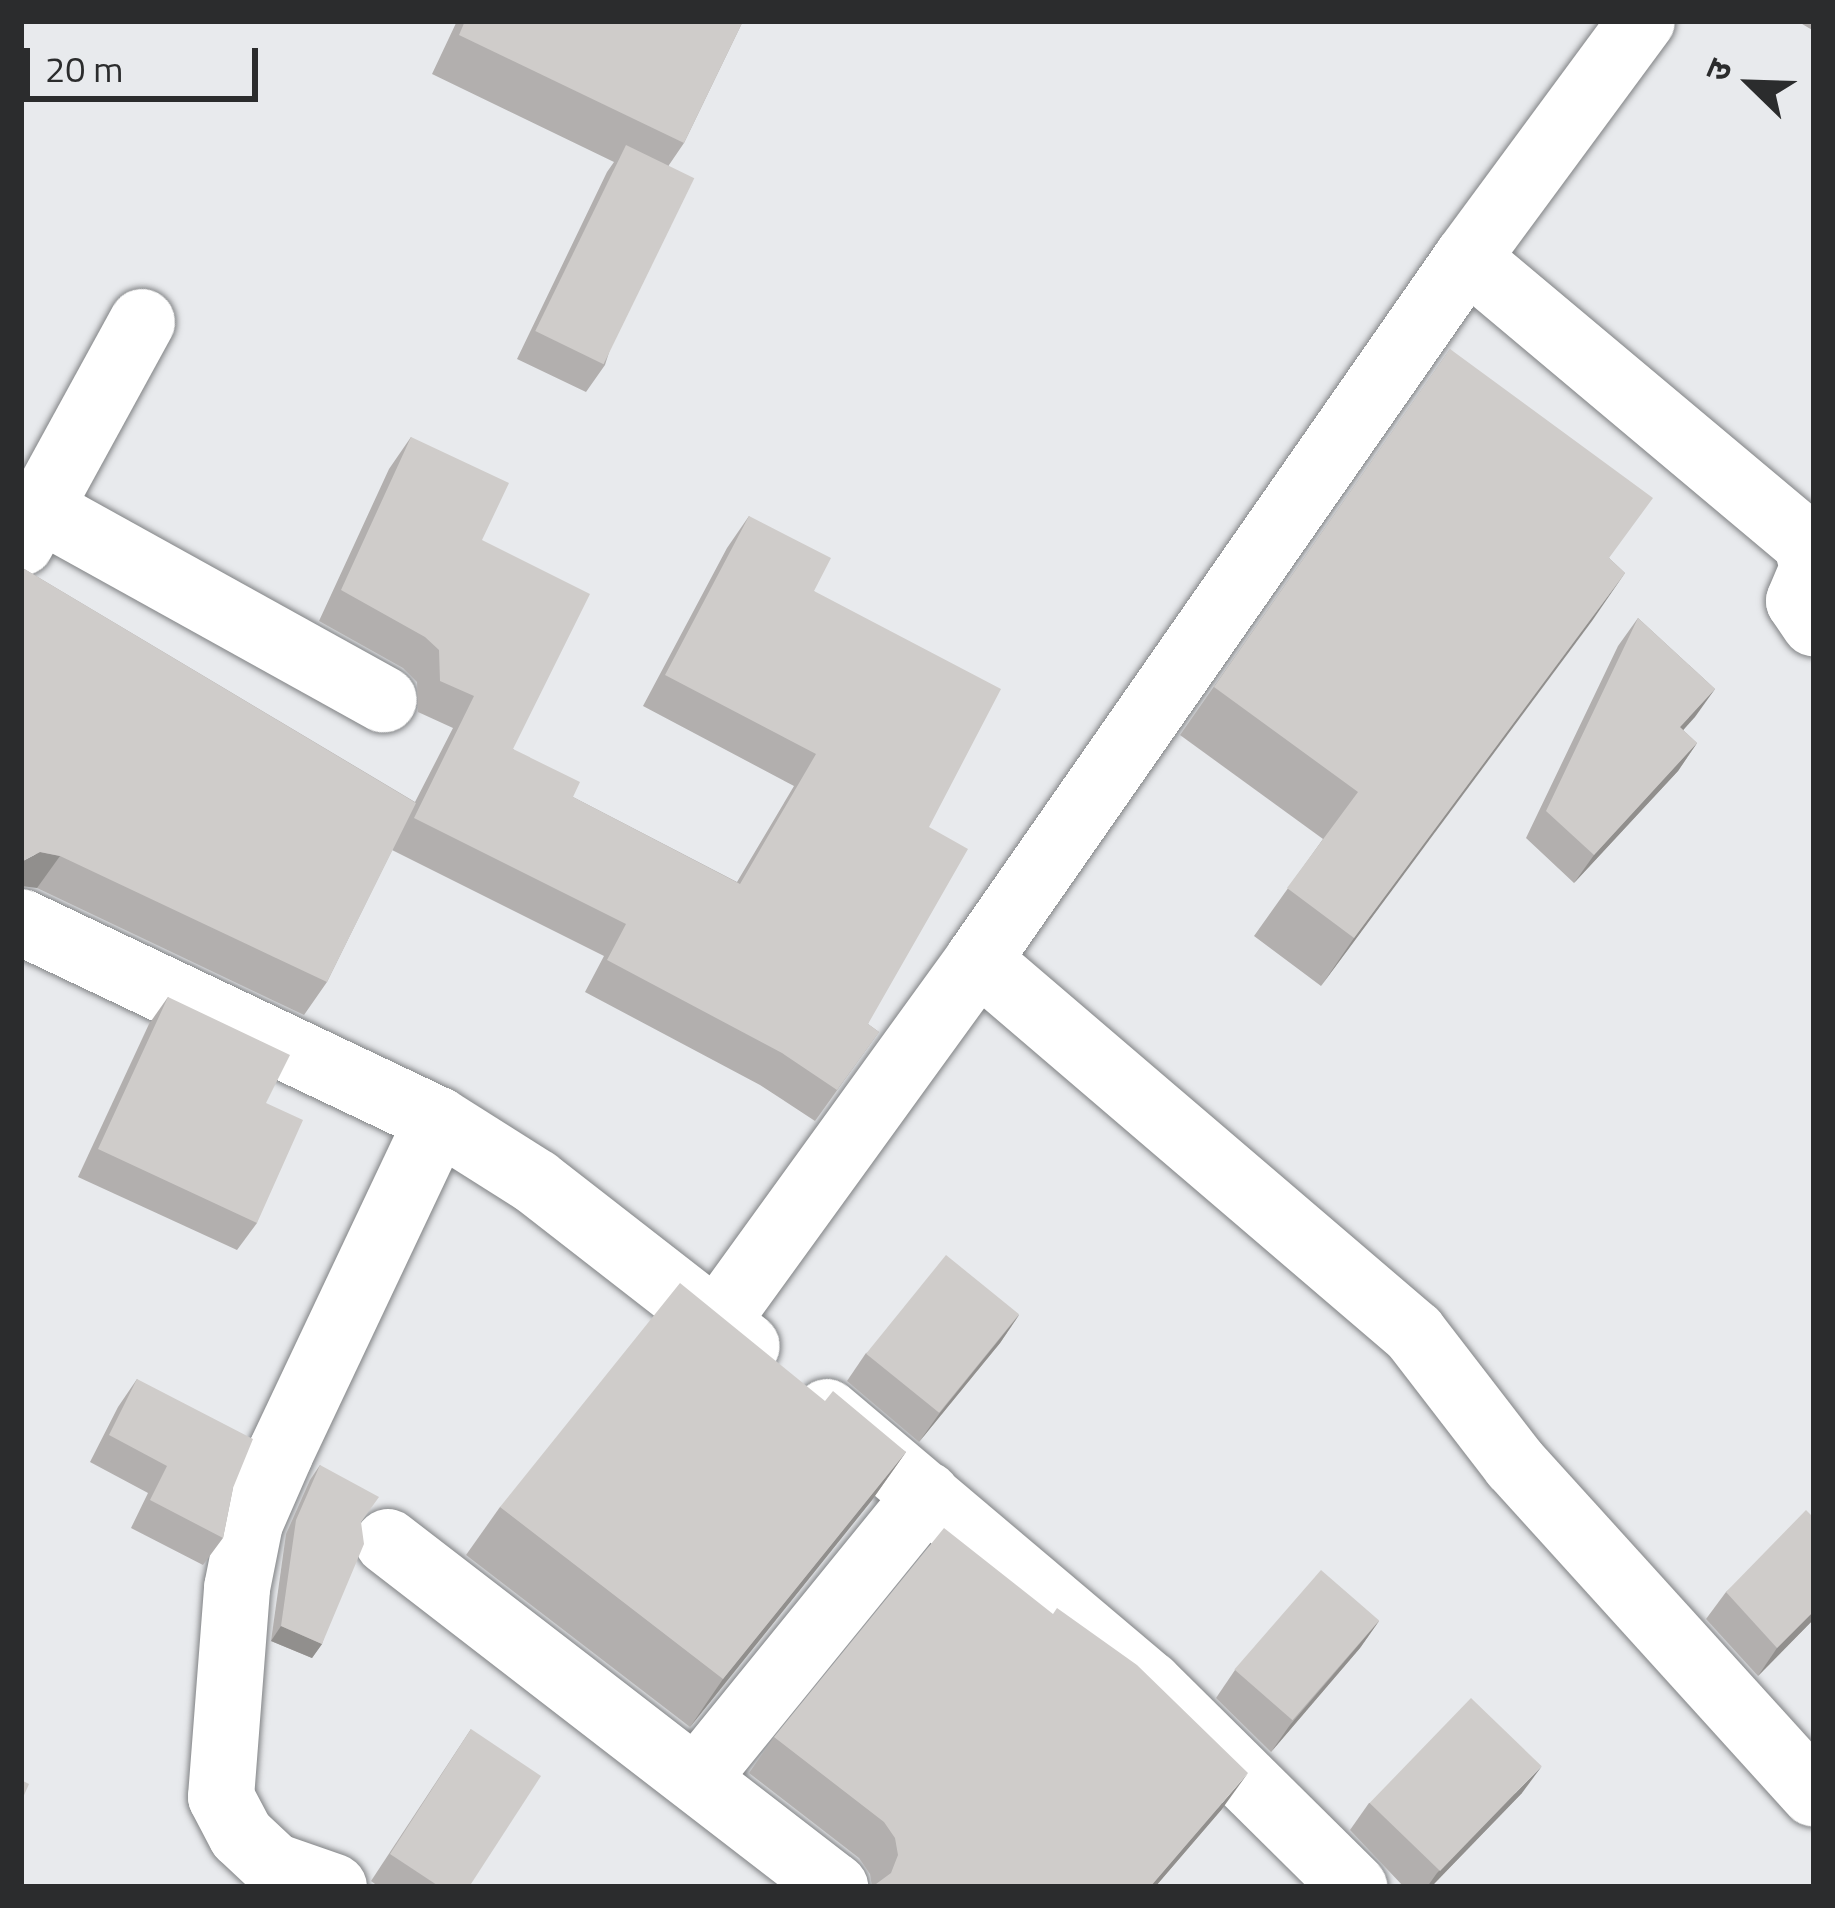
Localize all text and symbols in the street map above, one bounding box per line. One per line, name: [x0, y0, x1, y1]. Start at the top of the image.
scale bar: [30, 24, 264, 98]
north arrow: [1691, 24, 1811, 144]
text: 20 m: [45, 41, 123, 96]
text: उ: [1691, 51, 1745, 89]

